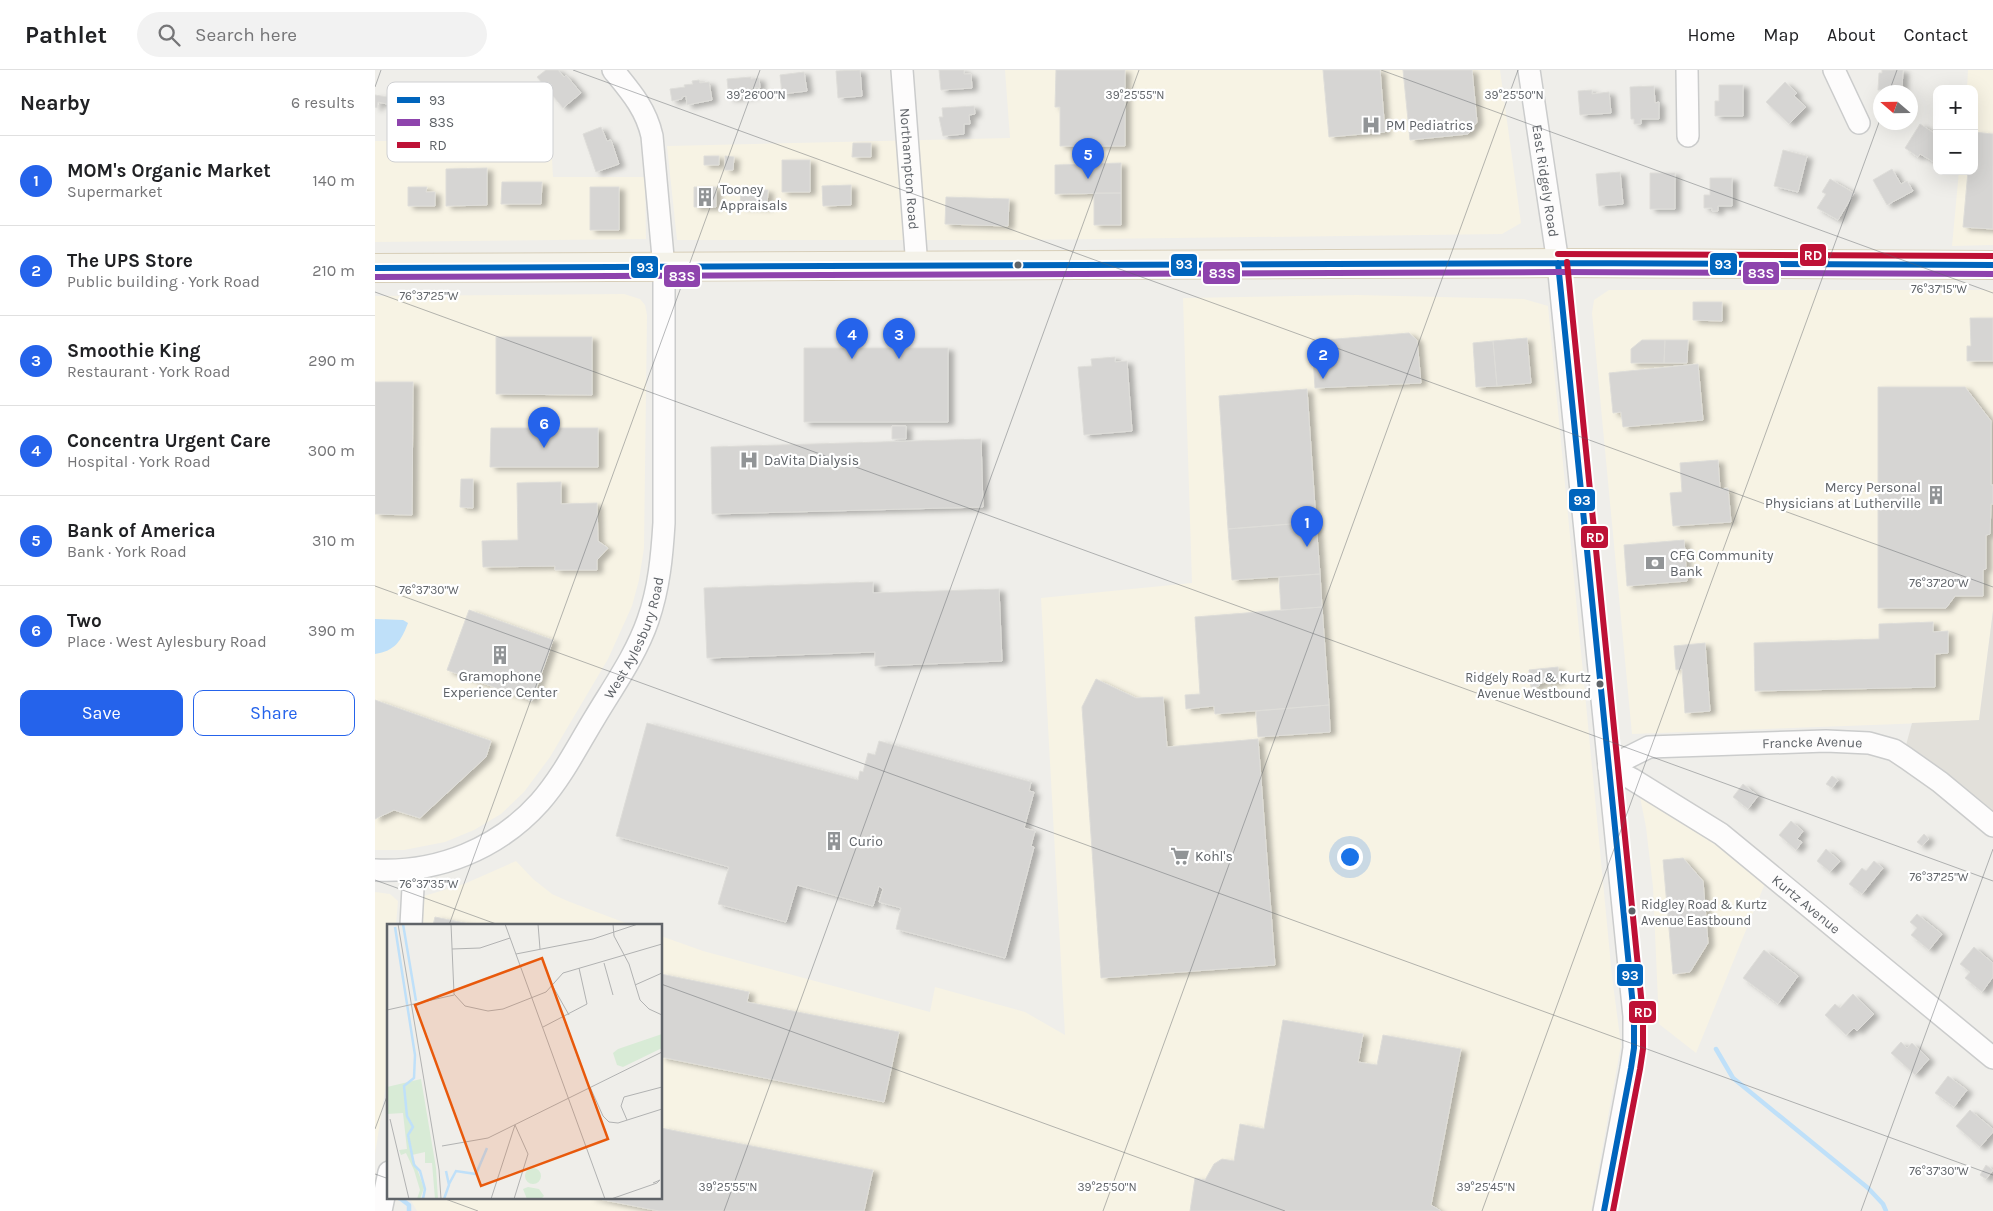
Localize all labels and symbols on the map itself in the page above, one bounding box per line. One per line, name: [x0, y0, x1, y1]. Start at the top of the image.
legend: [387, 82, 553, 162]
north arrow: [1873, 85, 1918, 130]
text: 39°26'00"N: [726, 88, 786, 102]
text: 39°25'55"N: [1106, 88, 1164, 102]
text: 39°25'50"N: [1484, 88, 1544, 102]
text: 93: [429, 92, 445, 109]
street label: Northampton Road: [896, 107, 923, 230]
text: 83S: [429, 114, 454, 131]
hospital icon: PM Pediatrics: [1360, 114, 1382, 136]
place label: PM Pediatrics: [1386, 117, 1473, 134]
street label: East Ridgely Road: [1529, 123, 1562, 238]
text: RD: [429, 137, 447, 154]
pin: 5: [1072, 138, 1104, 179]
place label: Tooney Appraisals: [720, 181, 788, 214]
building icon: Tooney Appraisals: [694, 186, 716, 208]
line badge: RD: [1799, 243, 1827, 267]
text: RD: [1804, 247, 1822, 264]
line badge: 93: [1709, 252, 1738, 276]
line badge: 93: [1170, 253, 1198, 277]
line badge: 93: [630, 255, 659, 279]
text: 93: [1175, 256, 1193, 273]
text: 93: [1714, 256, 1732, 273]
text: 93: [636, 259, 654, 276]
unlabelled marker: [1013, 260, 1023, 270]
line badge: 83S: [1202, 261, 1241, 285]
line badge: 83S: [1742, 261, 1780, 285]
line badge: 83S: [663, 264, 701, 288]
text: 83S: [1209, 265, 1235, 282]
text: 83S: [1748, 265, 1774, 282]
text: 83S: [669, 268, 695, 285]
text: 76°37'15"W: [1911, 282, 1967, 296]
text: 76°37'25"W: [399, 289, 459, 303]
pin: 4: [836, 318, 868, 359]
pin: 3: [883, 318, 915, 359]
pin: 2: [1307, 338, 1339, 379]
pin: 6: [528, 407, 560, 448]
hospital icon: DaVita Dialysis: [738, 449, 760, 471]
place label: DaVita Dialysis: [764, 452, 859, 469]
place label: Mercy Personal Physicians at Lutherville: [1765, 479, 1921, 512]
building icon: Mercy Personal Physicians at Lutherville: [1925, 484, 1947, 506]
line badge: 93: [1568, 488, 1596, 512]
text: 93: [1573, 492, 1591, 509]
pin: 1: [1291, 506, 1323, 547]
line badge: RD: [1580, 525, 1609, 549]
text: RD: [1586, 529, 1604, 546]
place label: CFG Community Bank: [1670, 547, 1774, 580]
bank icon: CFG Community Bank: [1644, 552, 1666, 574]
street label: West Aylesbury Road: [600, 576, 667, 702]
text: 76°37'20"W: [1909, 576, 1969, 590]
text: 76°37'30"W: [399, 583, 459, 597]
building icon: Gramophone Experience Center: [489, 644, 511, 666]
place label: Gramophone Experience Center: [443, 668, 558, 701]
place label: Ridgely Road & Kurtz Avenue Westbound: [1465, 670, 1591, 701]
marker: Ridgely Road & Kurtz Avenue Westbound: [1595, 679, 1605, 689]
street label: Francke Avenue: [1762, 732, 1863, 752]
building icon: Curio: [823, 830, 845, 852]
place label: Curio: [849, 833, 883, 850]
your location: [1337, 844, 1363, 870]
supermarket icon: Kohl's: [1169, 845, 1191, 867]
place label: Kohl's: [1195, 848, 1233, 865]
text: 76°37'25"W: [1909, 870, 1969, 884]
street label: Kurtz Avenue: [1769, 871, 1844, 937]
text: 76°37'35"W: [399, 877, 459, 891]
place label: Ridgley Road & Kurtz Avenue Eastbound: [1641, 897, 1767, 928]
marker: Ridgley Road & Kurtz Avenue Eastbound: [1627, 906, 1637, 916]
inset map: [387, 924, 663, 1198]
line badge: 93: [1616, 963, 1644, 987]
text: 93: [1621, 967, 1639, 984]
line badge: RD: [1628, 1000, 1657, 1024]
text: RD: [1634, 1004, 1652, 1021]
text: 76°37'30"W: [1909, 1164, 1969, 1178]
text: 39°25'55"N: [699, 1180, 757, 1194]
text: 39°25'50"N: [1077, 1180, 1137, 1194]
text: 39°25'45"N: [1457, 1180, 1515, 1194]

